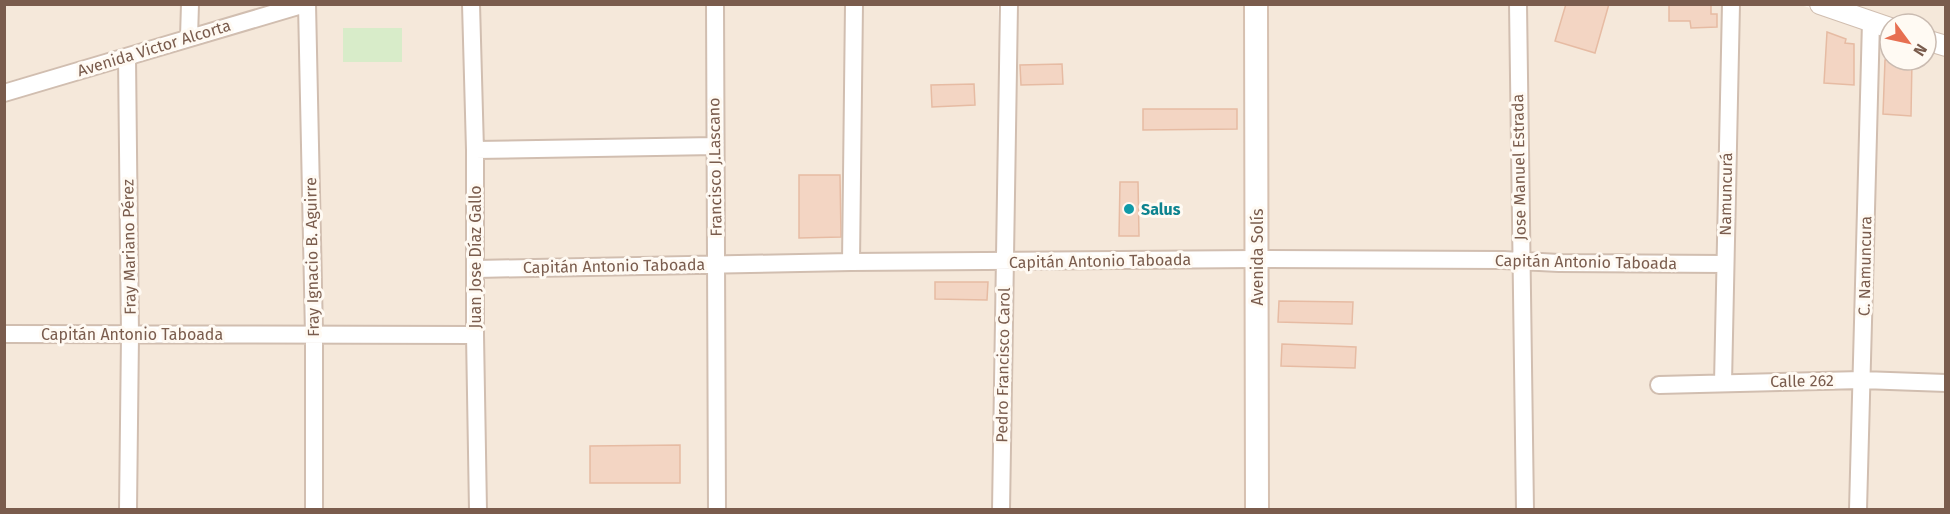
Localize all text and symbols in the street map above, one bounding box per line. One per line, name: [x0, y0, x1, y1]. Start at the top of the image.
north arrow: [1878, 12, 1938, 72]
street label: Avenida Victor Alcorta: [75, 16, 233, 80]
text: N: [1909, 40, 1931, 60]
street label: Jose Manuel Estrada: [1508, 94, 1530, 240]
street label: Francisco J.Lascano: [704, 97, 726, 237]
street label: Namuncurá: [1716, 152, 1736, 236]
street label: Fray Ignacio B. Aguirre: [301, 177, 323, 337]
street label: Fray Mariano Pérez: [118, 179, 140, 315]
street label: Juan Jose Díaz Gallo: [466, 185, 485, 329]
place label: Salus: [1141, 200, 1181, 219]
marker: Salus: [1122, 202, 1136, 216]
street label: Avenida Solís: [1248, 209, 1267, 305]
street label: C. Namuncura: [1855, 216, 1875, 316]
street label: Capitán Antonio Taboada: [1009, 250, 1191, 272]
street label: Capitán Antonio Taboada: [1495, 251, 1677, 273]
street label: Capitán Antonio Taboada: [523, 255, 705, 277]
street label: Pedro Francisco Carol: [992, 287, 1014, 443]
street label: Capitán Antonio Taboada: [41, 325, 223, 344]
street label: Calle 262: [1770, 371, 1834, 391]

